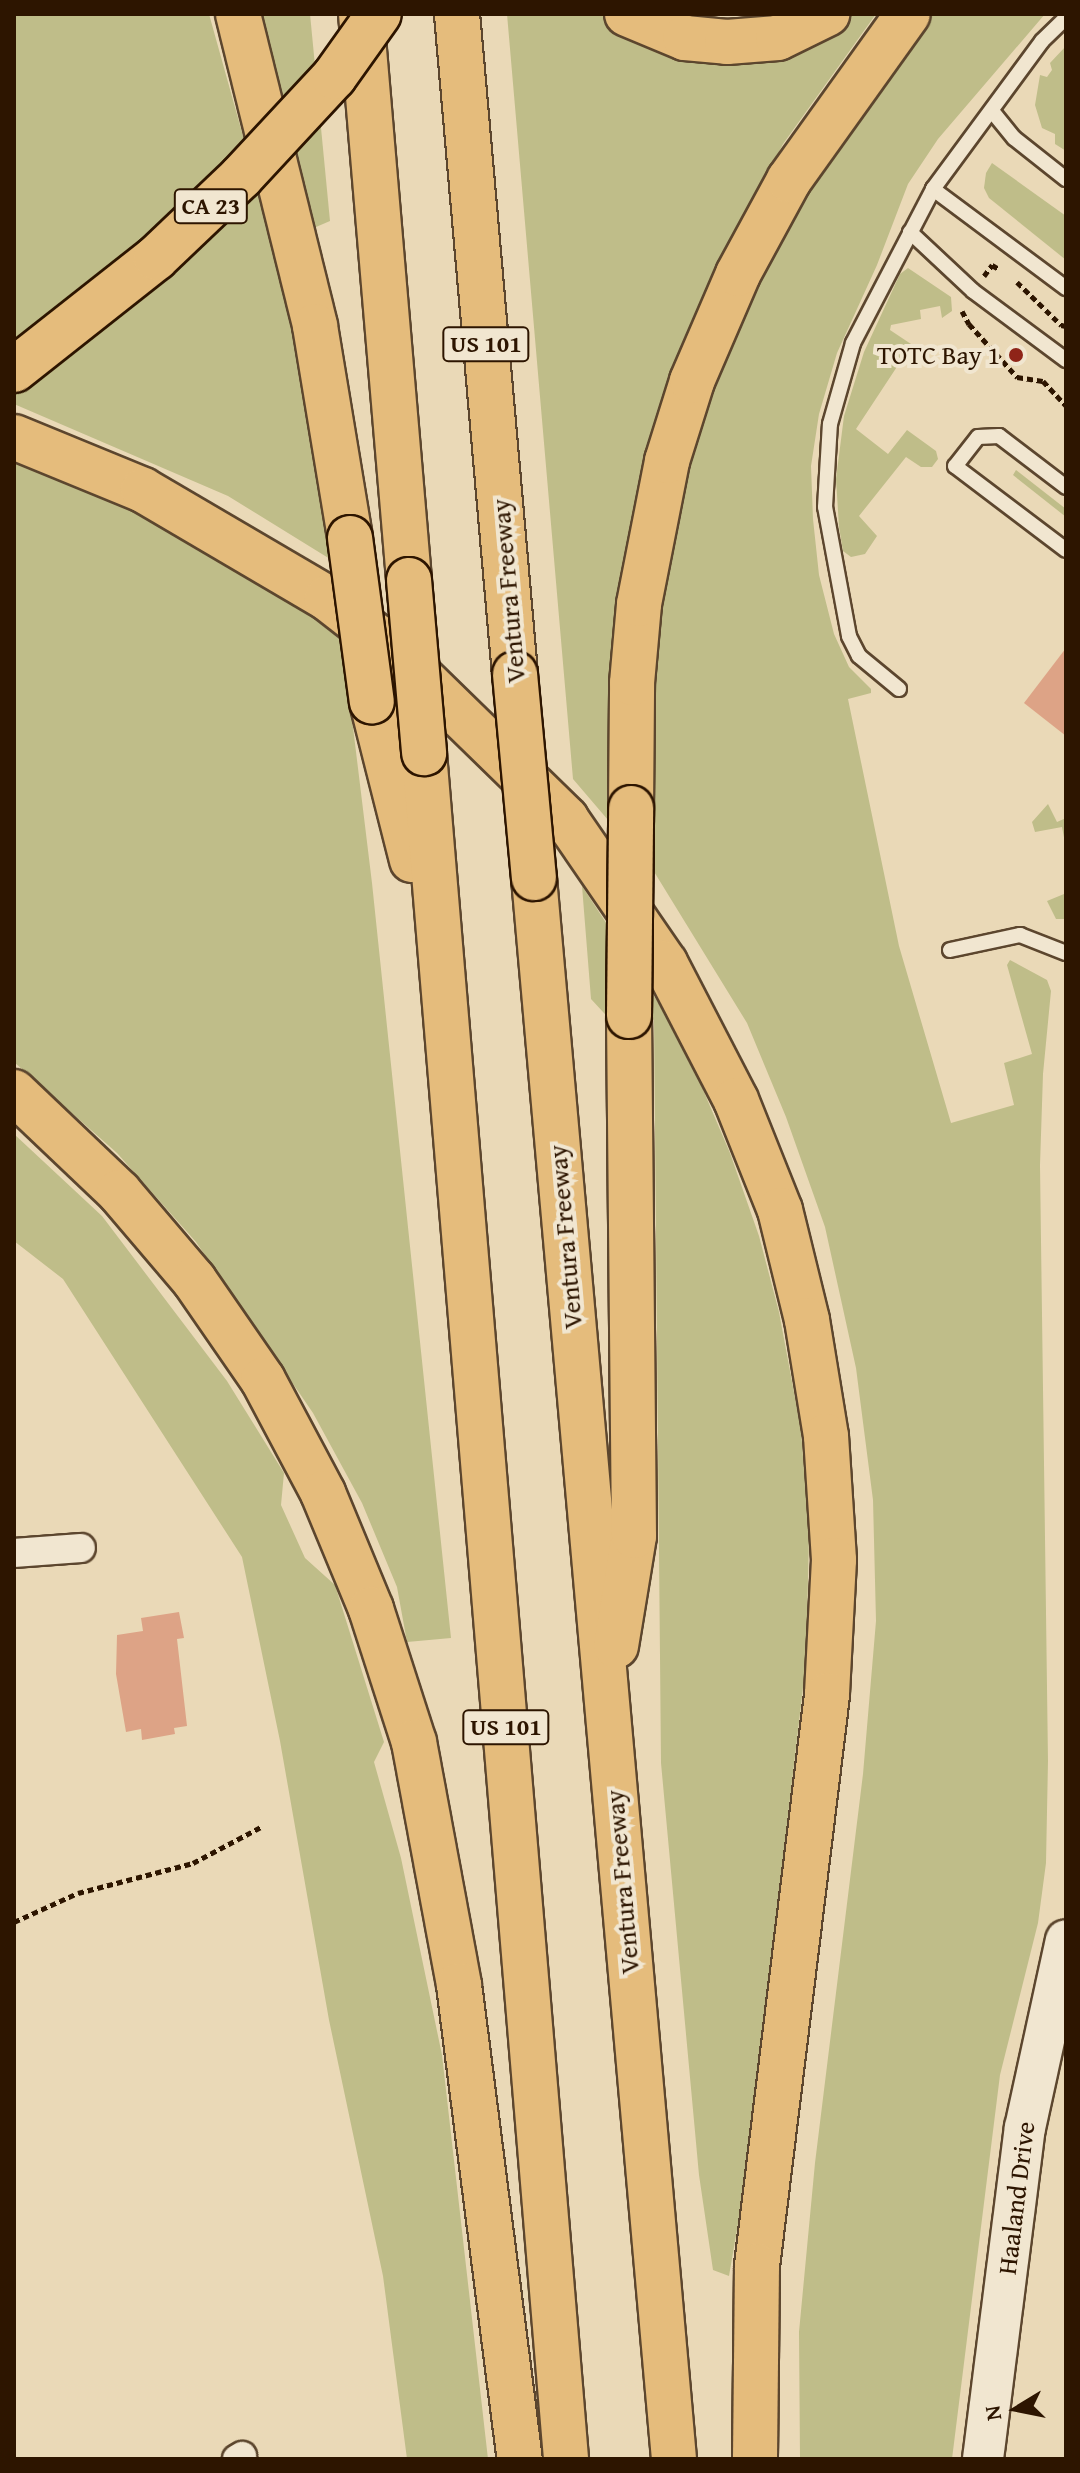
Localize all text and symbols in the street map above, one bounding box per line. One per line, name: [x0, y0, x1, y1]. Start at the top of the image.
road number: CA 23: [173, 186, 249, 226]
road number: US 101: [442, 324, 530, 364]
place label: TOTC Bay 1: [877, 339, 1000, 371]
marker: TOTC Bay 1: [1007, 346, 1025, 364]
street label: Ventura Freeway: [484, 498, 532, 684]
street label: Ventura Freeway: [541, 1144, 589, 1330]
road number: US 101: [462, 1707, 550, 1747]
street label: Ventura Freeway: [598, 1789, 646, 1975]
street label: Haaland Drive: [991, 2120, 1041, 2276]
north arrow: [976, 2369, 1056, 2449]
text: N: [975, 2403, 1009, 2423]

